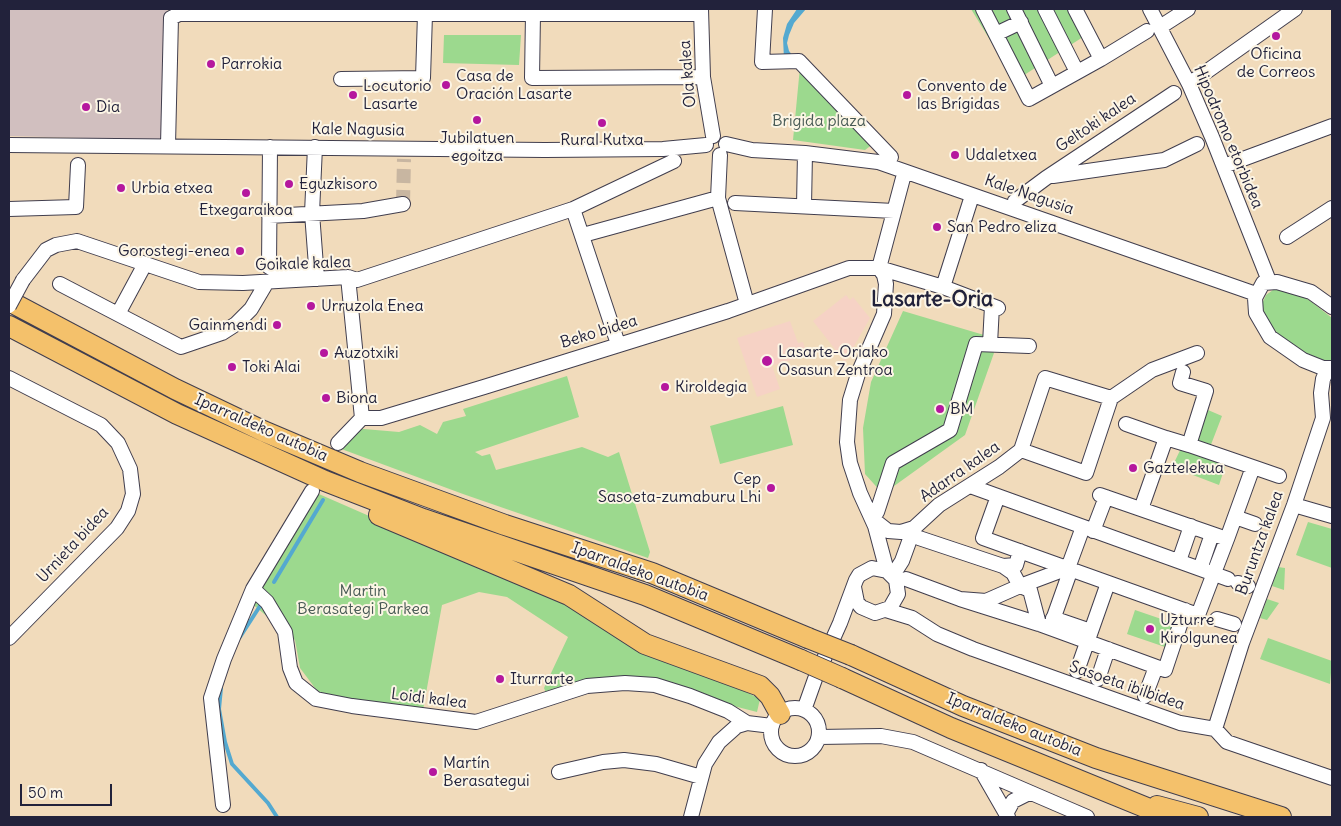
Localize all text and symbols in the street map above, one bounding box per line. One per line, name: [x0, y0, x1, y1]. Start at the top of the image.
marker: Oficina de Correos: [1270, 30, 1282, 42]
street label: Ola kalea: [675, 40, 701, 108]
place label: Oficina de Correos: [1237, 44, 1315, 82]
place label: Parrokia: [221, 54, 282, 74]
marker: Parrokia: [205, 58, 217, 70]
street label: Hipodromo etorbidea: [1189, 62, 1267, 212]
place label: Casa de Oración Lasarte: [456, 66, 572, 104]
place label: Locutorio Lasarte: [363, 76, 431, 114]
place label: Convento de las Brígidas: [917, 76, 1007, 114]
marker: Casa de Oración Lasarte: [440, 79, 452, 91]
marker: Locutorio Lasarte: [347, 89, 359, 101]
marker: Convento de las Brígidas: [901, 89, 913, 101]
street label: Geltoki kalea: [1052, 89, 1140, 157]
place label: Dia: [96, 97, 120, 117]
marker: Dia: [80, 101, 92, 113]
park label: Brigida plaza: [772, 111, 866, 131]
marker: Jubilatuen egoitza: [471, 114, 483, 126]
marker: Rural Kutxa: [596, 117, 608, 129]
street label: Kale Nagusia: [311, 120, 405, 140]
place label: Jubilatuen egoitza: [439, 128, 515, 166]
place label: Rural Kutxa: [560, 130, 644, 150]
place label: Udaletxea: [965, 145, 1037, 165]
marker: Udaletxea: [949, 149, 961, 161]
street label: Kale Nagusia: [982, 171, 1076, 219]
place label: Eguzkisoro: [299, 174, 377, 194]
place label: Urbia etxea: [131, 178, 213, 198]
marker: Eguzkisoro: [283, 178, 295, 190]
marker: Urbia etxea: [115, 182, 127, 194]
marker: Etxegaraikoa: [240, 187, 252, 199]
place label: Etxegaraikoa: [199, 200, 293, 220]
place label: San Pedro eliza: [947, 217, 1057, 237]
marker: San Pedro eliza: [931, 221, 943, 233]
place label: Gorostegi-enea: [118, 241, 230, 261]
marker: Gorostegi-enea: [234, 245, 246, 257]
street label: Goikale kalea: [255, 253, 351, 275]
district label: Lasarte-Oria: [871, 287, 993, 313]
place label: Urruzola Enea: [321, 296, 424, 316]
marker: Urruzola Enea: [305, 300, 317, 312]
street label: Beko bidea: [558, 311, 640, 353]
place label: Gainmendi: [189, 315, 267, 335]
marker: Gainmendi: [271, 319, 283, 331]
place label: Lasarte-Oriako Osasun Zentroa: [778, 342, 893, 380]
place label: Auzotxiki: [334, 343, 399, 363]
marker: Auzotxiki: [318, 347, 330, 359]
marker: Lasarte-Oriako Osasun Zentroa: [760, 354, 774, 368]
place label: Toki Alai: [242, 357, 300, 377]
marker: Toki Alai: [226, 361, 238, 373]
place label: Kiroldegia: [675, 377, 747, 397]
marker: Kiroldegia: [659, 381, 671, 393]
place label: Biona: [336, 388, 377, 408]
street label: Iparraldeko autobia: [191, 390, 331, 466]
marker: Biona: [320, 392, 332, 404]
place label: BM: [950, 399, 973, 419]
marker: BM: [934, 403, 946, 415]
street label: Adarra kalea: [916, 437, 1004, 507]
place label: Gaztelekua: [1143, 458, 1224, 478]
marker: Gaztelekua: [1127, 462, 1139, 474]
place label: Cep Sasoeta-zumaburu Lhi: [598, 469, 761, 507]
marker: Cep Sasoeta-zumaburu Lhi: [765, 482, 777, 494]
street label: Buruntza kalea: [1232, 488, 1288, 598]
street label: Urnieta bidea: [33, 503, 113, 587]
street label: Iparraldeko autobia: [569, 538, 711, 606]
park label: Martin Berasategi Parkea: [297, 581, 429, 619]
place label: Uzturre Kirolgunea: [1160, 610, 1238, 648]
marker: Uzturre Kirolgunea: [1144, 623, 1156, 635]
street label: Sasoeta ibilbidea: [1067, 657, 1187, 715]
place label: Iturrarte: [510, 669, 574, 689]
marker: Iturrarte: [494, 673, 506, 685]
street label: Loidi kalea: [390, 685, 468, 713]
street label: Iparraldeko autobia: [944, 689, 1084, 761]
place label: Martín Berasategui: [443, 753, 530, 791]
marker: Martín Berasategui: [427, 766, 439, 778]
scale bar: [22, 774, 115, 806]
text: 50 m: [28, 783, 63, 802]

